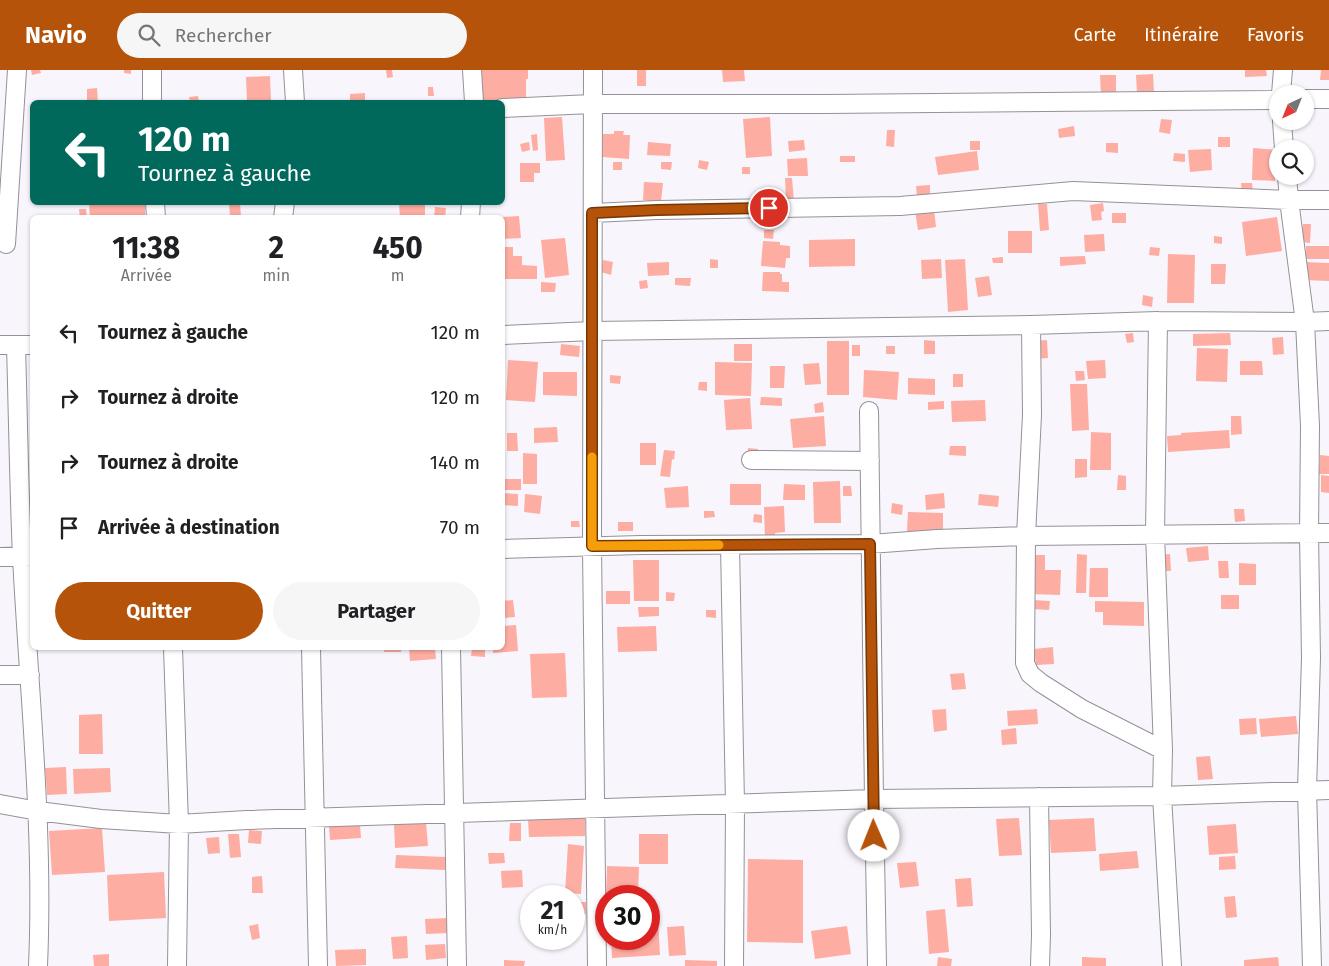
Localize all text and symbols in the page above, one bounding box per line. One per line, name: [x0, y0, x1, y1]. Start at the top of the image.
search box: [117, 13, 467, 58]
text: Navio: [25, 21, 87, 49]
icon: search: [135, 21, 163, 49]
text: Rechercher: [175, 24, 272, 47]
text: Carte: [1074, 24, 1116, 46]
text: Itinéraire: [1144, 24, 1219, 46]
text: Favoris: [1247, 24, 1304, 46]
north arrow: [1269, 85, 1314, 130]
map controls: [1269, 85, 1314, 185]
text: 120 m: [138, 118, 231, 160]
icon: left: [55, 120, 120, 185]
button: search: [1269, 140, 1314, 185]
text: Tournez à gauche: [138, 160, 311, 187]
pin: [748, 187, 790, 229]
icon: arrive: [755, 194, 783, 222]
text: 11:38: [112, 230, 180, 266]
text: 2: [269, 230, 284, 266]
text: 450: [372, 230, 423, 266]
text: Arrivée: [121, 266, 172, 285]
text: min: [263, 266, 290, 285]
text: m: [391, 266, 404, 285]
icon: left: [55, 319, 83, 347]
text: Tournez à gauche: [98, 321, 248, 344]
text: 120 m: [430, 321, 480, 344]
icon: right: [55, 384, 83, 412]
text: Tournez à droite: [98, 386, 239, 409]
text: 120 m: [430, 386, 480, 409]
icon: right: [55, 449, 83, 477]
text: Tournez à droite: [98, 451, 239, 474]
text: 140 m: [430, 451, 480, 474]
icon: arrive: [55, 514, 83, 542]
text: Arrivée à destination: [98, 516, 280, 539]
text: 70 m: [440, 516, 480, 539]
button: Quitter: [55, 582, 263, 640]
button: Partager: [273, 582, 480, 640]
position arrow: [847, 809, 899, 861]
speed limit sign: 30: [595, 885, 660, 950]
text: 21: [541, 896, 564, 926]
text: km/h: [538, 923, 567, 937]

